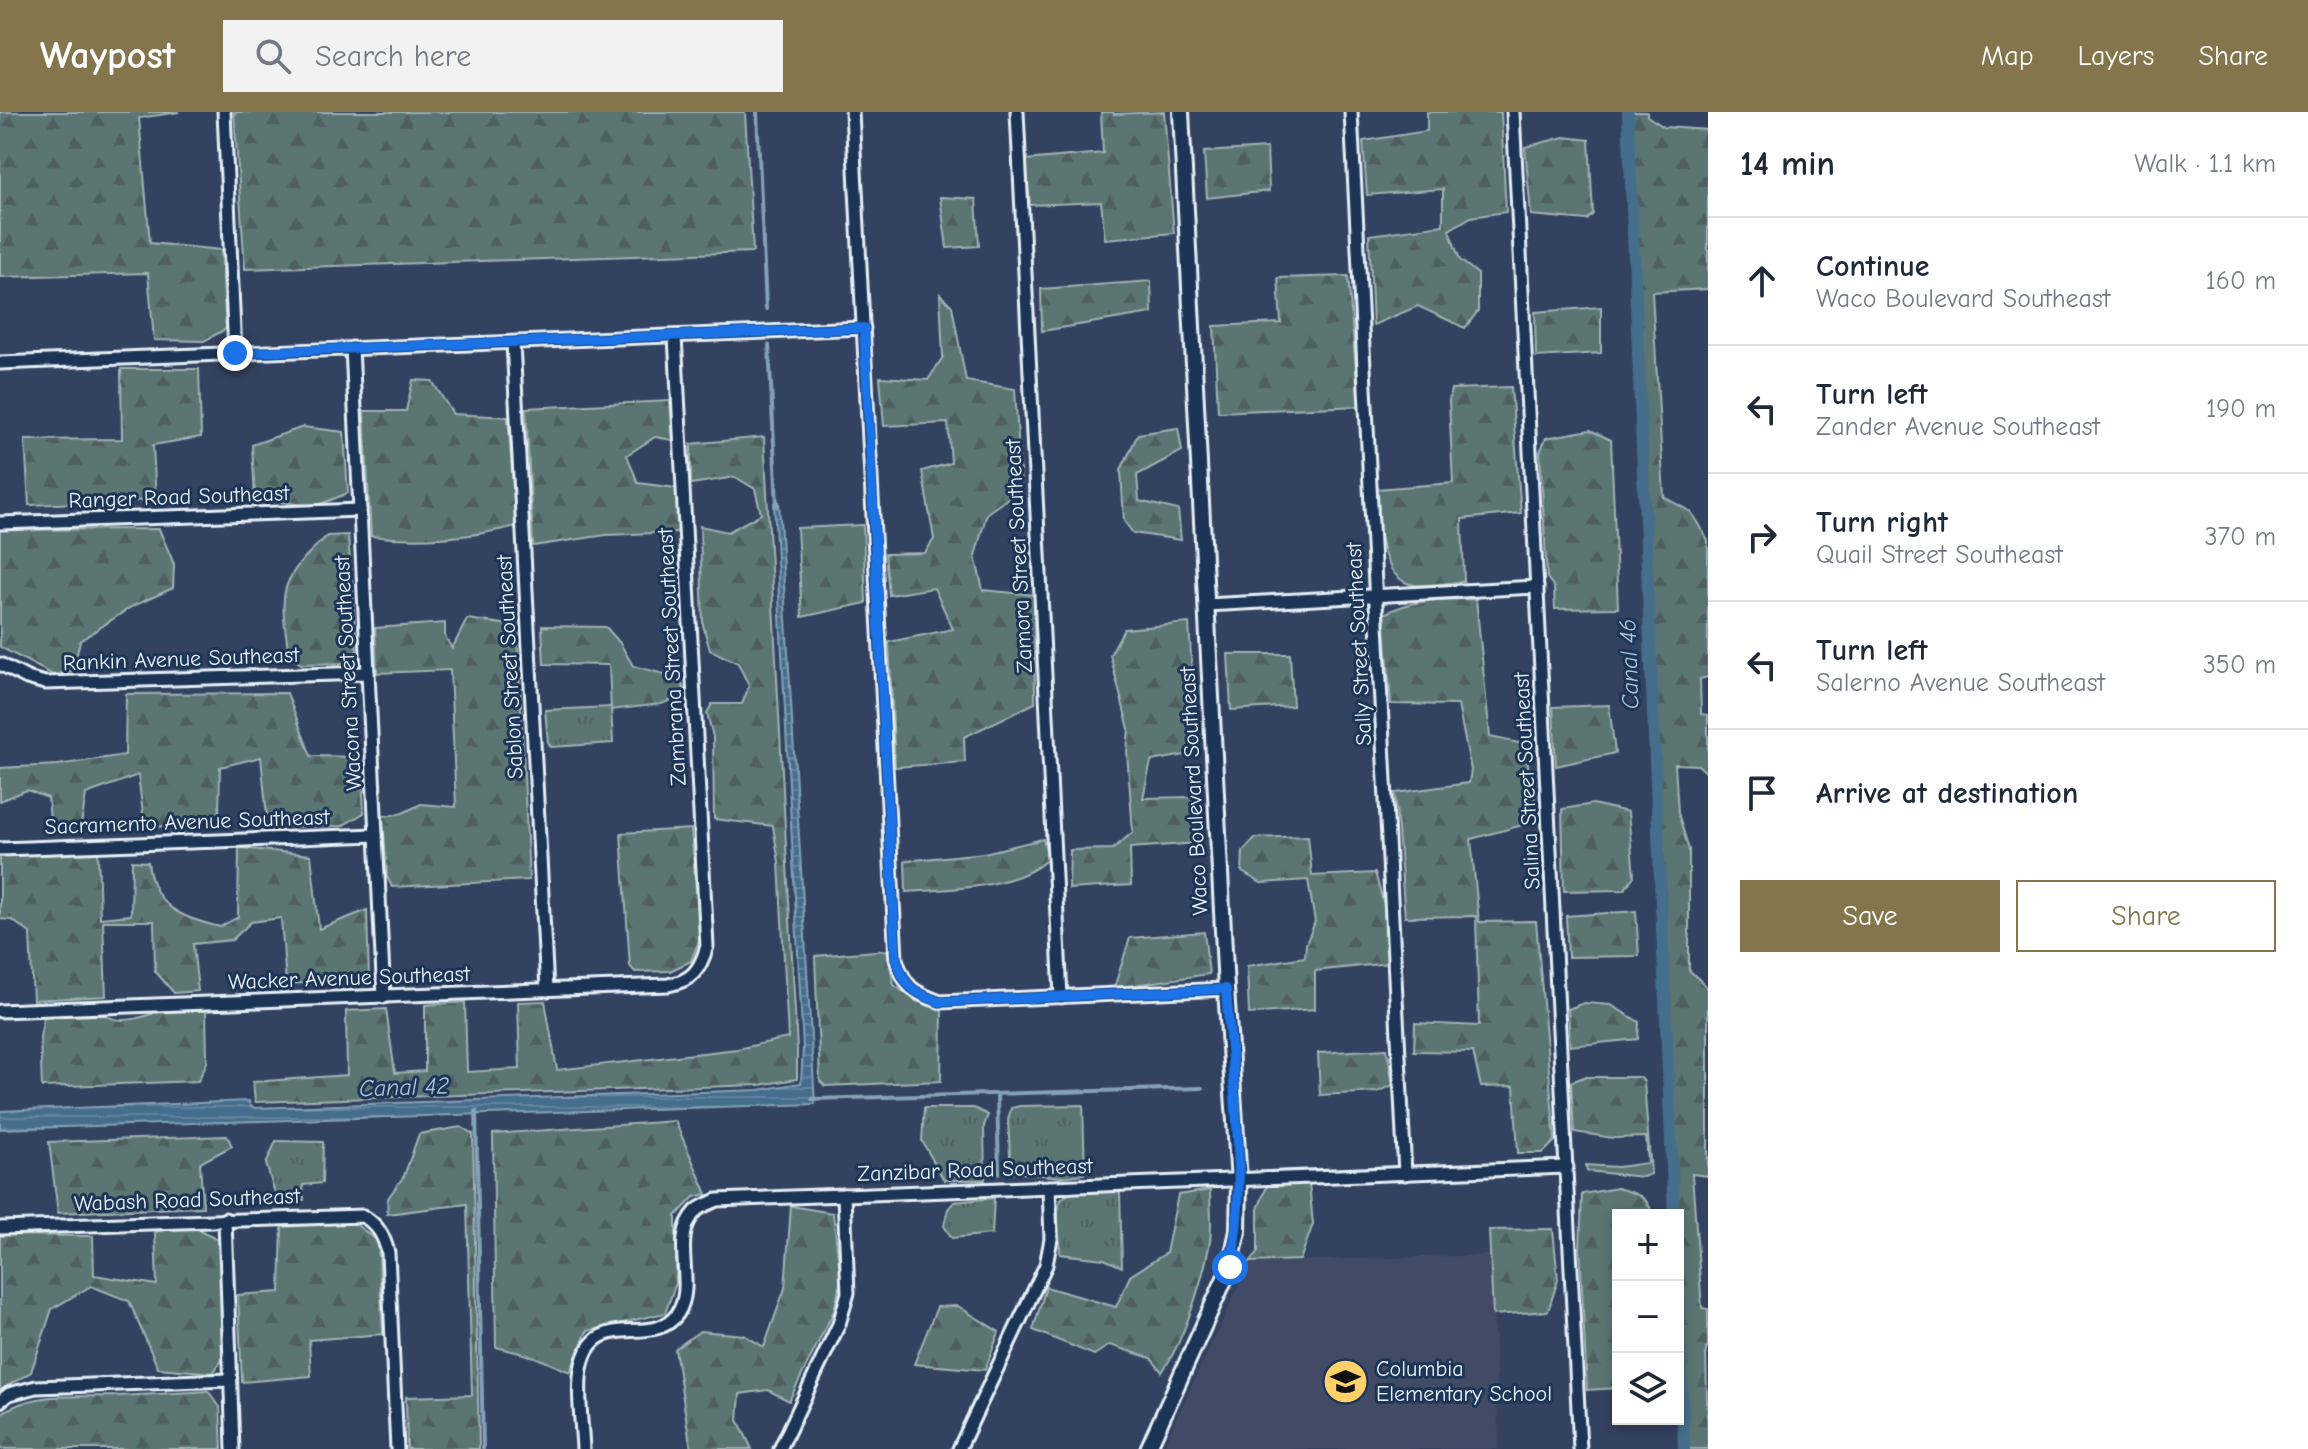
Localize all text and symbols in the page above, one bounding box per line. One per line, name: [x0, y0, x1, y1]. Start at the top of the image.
search box: [223, 20, 783, 92]
text: Waypost: [40, 34, 175, 78]
icon: search: [251, 34, 295, 78]
text: Search here: [315, 39, 471, 74]
text: Map: [1981, 40, 2034, 72]
text: Layers: [2078, 40, 2154, 72]
text: Share: [2198, 40, 2268, 72]
text: 14 min: [1740, 144, 1835, 184]
text: Walk · 1.1 km: [2134, 149, 2276, 179]
text: Continue: [1816, 249, 1930, 284]
icon: ahead: [1740, 259, 1784, 303]
text: 160 m: [2206, 266, 2276, 296]
text: Waco Boulevard Southeast: [1816, 284, 2110, 314]
route end: [217, 335, 253, 371]
text: Turn left: [1816, 377, 1928, 412]
icon: left: [1740, 387, 1784, 431]
text: 190 m: [2206, 394, 2276, 424]
text: Zander Avenue Southeast: [1816, 412, 2100, 442]
street label: Zamora Street Southeast: [1000, 438, 1038, 674]
street label: Ranger Road Southeast: [68, 480, 291, 514]
text: Turn right: [1816, 505, 1948, 540]
icon: right: [1740, 515, 1784, 559]
text: 370 m: [2205, 522, 2276, 552]
street label: Zambrana Street Southeast: [652, 527, 692, 787]
text: Quail Street Southeast: [1816, 540, 2063, 570]
street label: Sally Street Southeast: [1341, 541, 1377, 746]
street label: Sablon Street Southeast: [491, 553, 529, 780]
street label: Wacona Street Southeast: [329, 554, 367, 791]
water label: Canal 46: [1613, 618, 1645, 710]
text: Turn left: [1816, 633, 1928, 668]
street label: Rankin Avenue Southeast: [62, 642, 300, 676]
icon: left: [1740, 643, 1784, 687]
text: 350 m: [2203, 650, 2276, 680]
street label: Waco Boulevard Southeast: [1174, 665, 1213, 916]
text: Salerno Avenue Southeast: [1816, 668, 2105, 698]
street label: Salina Street Southeast: [1508, 671, 1546, 890]
icon: arrive: [1740, 771, 1784, 815]
text: Arrive at destination: [1816, 776, 2078, 811]
street label: Sacramento Avenue Southeast: [44, 804, 331, 840]
button: Save: [1740, 880, 2000, 952]
button: Share: [2016, 880, 2276, 952]
street label: Wacker Avenue Southeast: [228, 961, 471, 995]
water label: Canal 42: [358, 1071, 450, 1103]
street label: Zanzibar Road Southeast: [857, 1153, 1094, 1187]
street label: Wabash Road Southeast: [74, 1183, 301, 1217]
map controls: [1612, 1209, 1684, 1425]
button: +: [1612, 1209, 1684, 1281]
route start: [1212, 1249, 1248, 1285]
button: −: [1612, 1281, 1684, 1353]
button: layers: [1612, 1353, 1684, 1425]
place label: Columbia Elementary School: [1376, 1356, 1552, 1407]
school or university icon: Columbia Elementary School: [1321, 1358, 1369, 1406]

